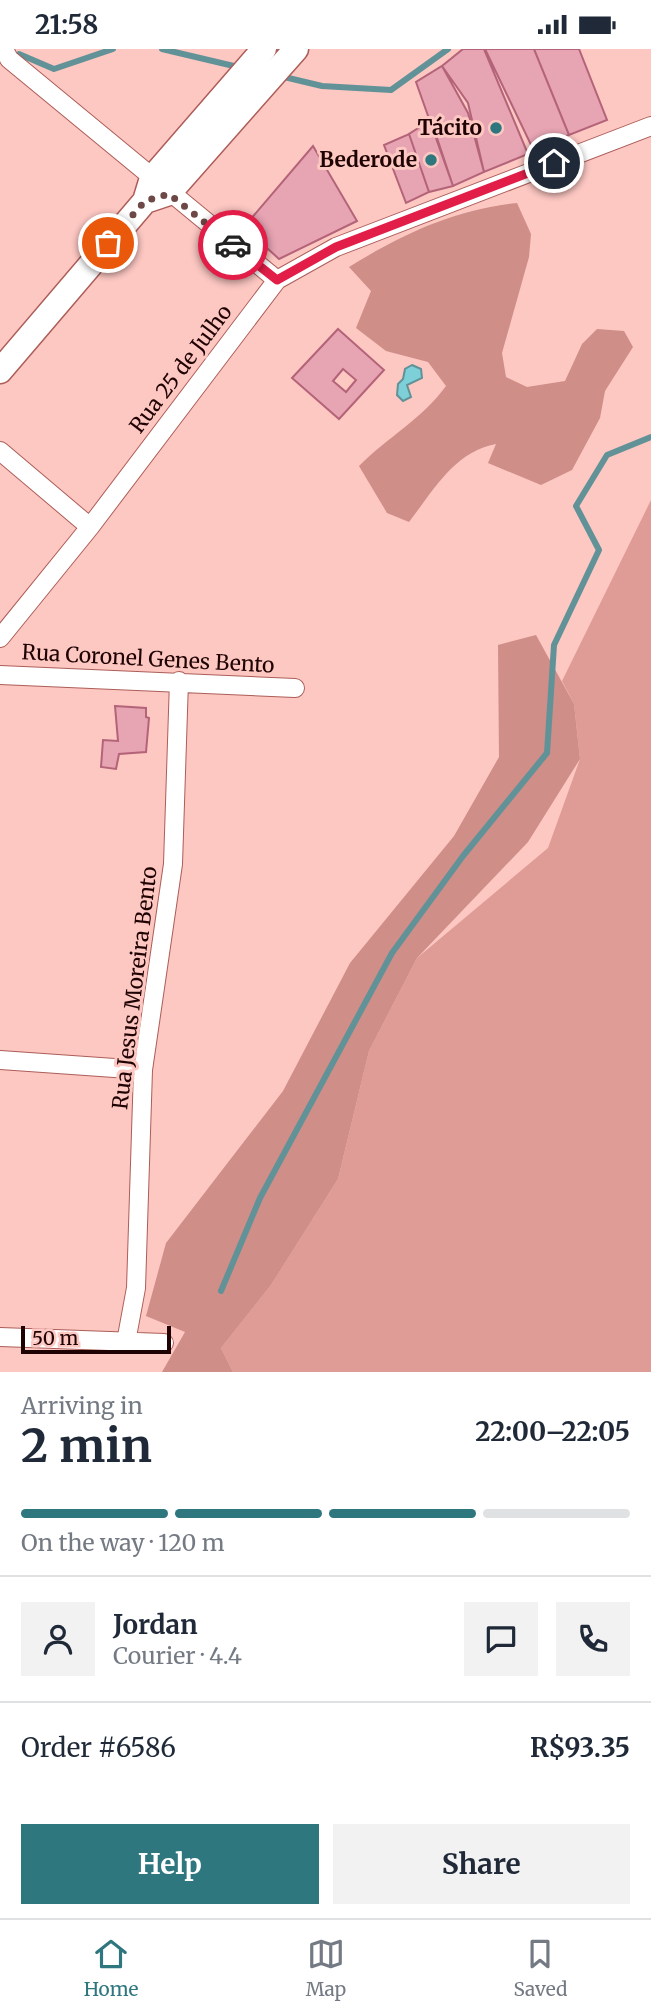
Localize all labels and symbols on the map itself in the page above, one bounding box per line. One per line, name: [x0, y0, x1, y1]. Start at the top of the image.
place label: Tácito: [417, 114, 482, 141]
marker: Tácito: [488, 120, 504, 136]
pin: [524, 133, 584, 193]
place label: Bederode: [319, 146, 417, 173]
marker: Bederode: [423, 152, 439, 168]
courier: [198, 210, 268, 280]
pin: [78, 213, 138, 273]
street label: Rua 25 de Julho: [123, 299, 238, 438]
street label: Rua Coronel Genes Bento: [21, 638, 275, 679]
street label: Rua Jesus Moreira Bento: [106, 865, 163, 1111]
scale bar: [21, 1323, 172, 1355]

